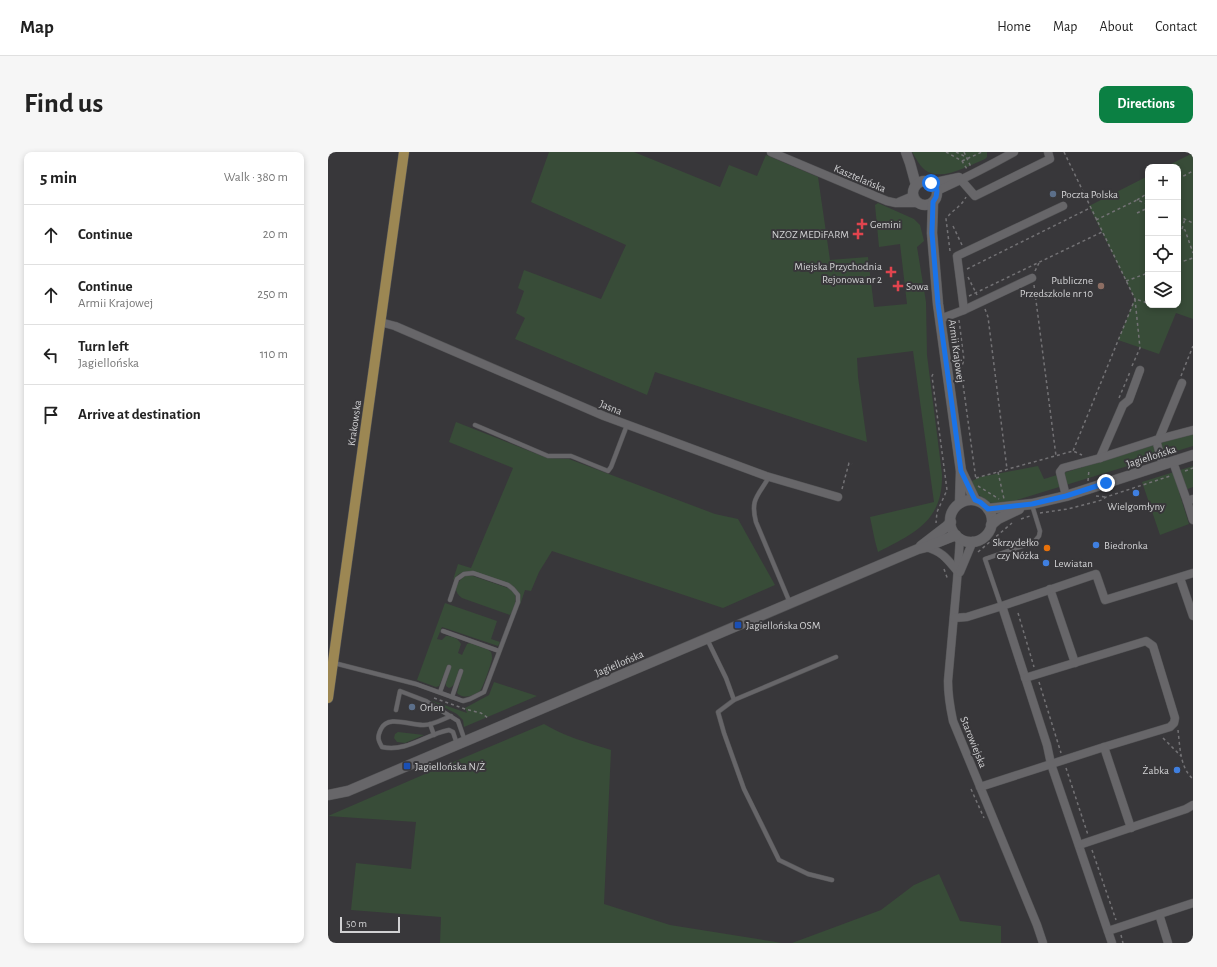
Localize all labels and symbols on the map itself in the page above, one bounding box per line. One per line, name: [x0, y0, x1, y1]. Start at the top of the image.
street label: Kasztelańska: [832, 163, 887, 194]
route start: [922, 174, 940, 192]
marker: Poczta Polska: [1048, 189, 1058, 199]
place label: Poczta Polska: [1061, 189, 1118, 200]
marker: Gemini: [857, 219, 867, 229]
place label: Gemini: [870, 219, 901, 230]
marker: NZOZ MEDiFARM: [852, 228, 864, 240]
place label: NZOZ MEDiFARM: [772, 229, 849, 240]
place label: Miejska Przychodnia Rejonowa nr 2: [794, 261, 882, 285]
marker: Miejska Przychodnia Rejonowa nr 2: [885, 266, 897, 278]
place label: Publiczne Przedszkole nr 10: [1020, 275, 1093, 299]
marker: Sowa: [893, 281, 903, 291]
place label: Sowa: [906, 281, 929, 292]
marker: Publiczne Przedszkole nr 10: [1096, 281, 1106, 291]
street label: Armii Krajowej: [947, 319, 966, 383]
street label: Jasna: [598, 398, 624, 417]
street label: Krakowska: [346, 400, 363, 447]
street label: Jagiellońska: [1125, 443, 1177, 470]
route end: [1097, 474, 1115, 492]
marker: Wielgomłyny: [1131, 488, 1141, 498]
place label: Wielgomłyny: [1107, 501, 1165, 512]
place label: Skrzydełko czy Nóżka: [992, 537, 1039, 561]
marker: Biedronka: [1091, 540, 1101, 550]
place label: Biedronka: [1104, 540, 1148, 551]
marker: Skrzydełko czy Nóżka: [1042, 543, 1052, 553]
marker: Lewiatan: [1041, 558, 1051, 568]
place label: Lewiatan: [1054, 558, 1093, 569]
marker: Jagiellońska OSM: [733, 620, 743, 630]
place label: Jagiellońska OSM: [746, 620, 821, 631]
street label: Jagiellońska: [593, 648, 645, 679]
marker: Orlen: [407, 702, 417, 712]
place label: Orlen: [420, 702, 444, 713]
street label: Starowiejska: [958, 715, 989, 770]
marker: Jagiellońska N/Ż: [402, 761, 412, 771]
place label: Jagiellońska N/Ż: [415, 761, 485, 772]
place label: Żabka: [1143, 765, 1169, 776]
marker: Żabka: [1172, 765, 1182, 775]
scale bar: [340, 915, 400, 934]

